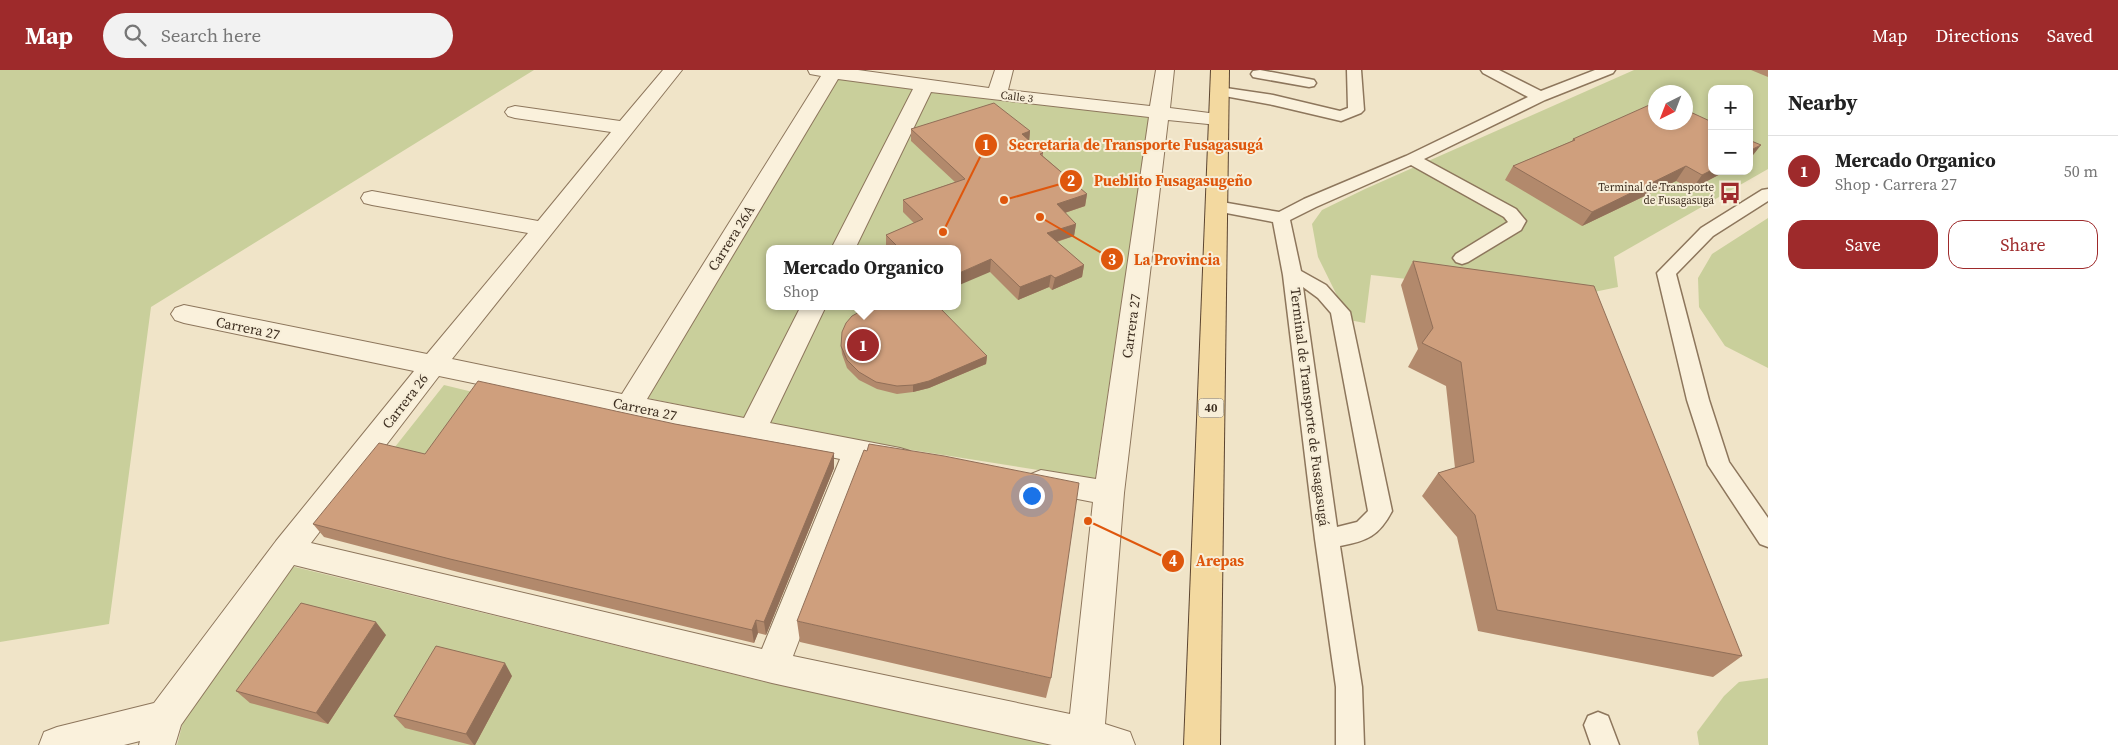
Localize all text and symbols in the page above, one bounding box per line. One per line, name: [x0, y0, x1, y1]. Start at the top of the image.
search box: [103, 13, 453, 58]
text: Map: [25, 19, 73, 52]
icon: search: [121, 21, 149, 49]
text: Search here: [161, 22, 261, 48]
text: Map: [1872, 23, 1908, 48]
text: Directions: [1936, 23, 2019, 48]
text: Saved: [2047, 23, 2093, 48]
north arrow: [1648, 85, 1693, 130]
map controls: [1708, 85, 1753, 175]
button: +: [1708, 85, 1753, 130]
street label: Calle 3: [1000, 88, 1035, 107]
text: Nearby: [1788, 88, 1858, 117]
callout: Secretaria de Transporte Fusagasugá: [974, 130, 1273, 160]
button: −: [1708, 130, 1753, 175]
text: 1: [982, 134, 990, 155]
text: Secretaria de Transporte Fusagasugá: [1009, 134, 1264, 155]
text: Mercado Organico: [1835, 147, 1996, 173]
text: 1: [1800, 160, 1808, 182]
text: 50 m: [2064, 160, 2098, 182]
callout: Pueblito Fusagasugeño: [1058, 166, 1262, 196]
text: 2: [1067, 170, 1075, 191]
text: Pueblito Fusagasugeño: [1094, 170, 1253, 191]
text: Shop · Carrera 27: [1835, 173, 1957, 195]
place label: Terminal de Transporte de Fusagasugá: [1598, 180, 1714, 208]
bus stop icon: Terminal de Transporte de Fusagasugá: [1717, 180, 1743, 206]
street label: Carrera 26A: [703, 201, 760, 275]
button: Save: [1788, 220, 1938, 269]
button: Share: [1948, 220, 2098, 269]
callout: La Provincia: [1099, 244, 1231, 274]
popup: [766, 245, 961, 310]
text: 3: [1108, 249, 1116, 270]
text: La Provincia: [1134, 249, 1221, 270]
text: Mercado Organico: [783, 254, 944, 280]
text: Shop: [783, 280, 819, 302]
street label: Terminal de Transporte de Fusagasugá: [1285, 286, 1335, 528]
street label: Carrera 27: [1117, 292, 1145, 360]
street label: Carrera 27: [214, 311, 282, 345]
pin: 1: [847, 326, 879, 364]
street label: Carrera 26: [377, 369, 433, 433]
street label: Carrera 27: [611, 392, 679, 426]
road number: 40: [1198, 398, 1224, 418]
your location: [1019, 483, 1045, 509]
callout: Arepas: [1161, 546, 1254, 576]
text: 4: [1169, 550, 1177, 571]
text: Arepas: [1196, 550, 1244, 571]

